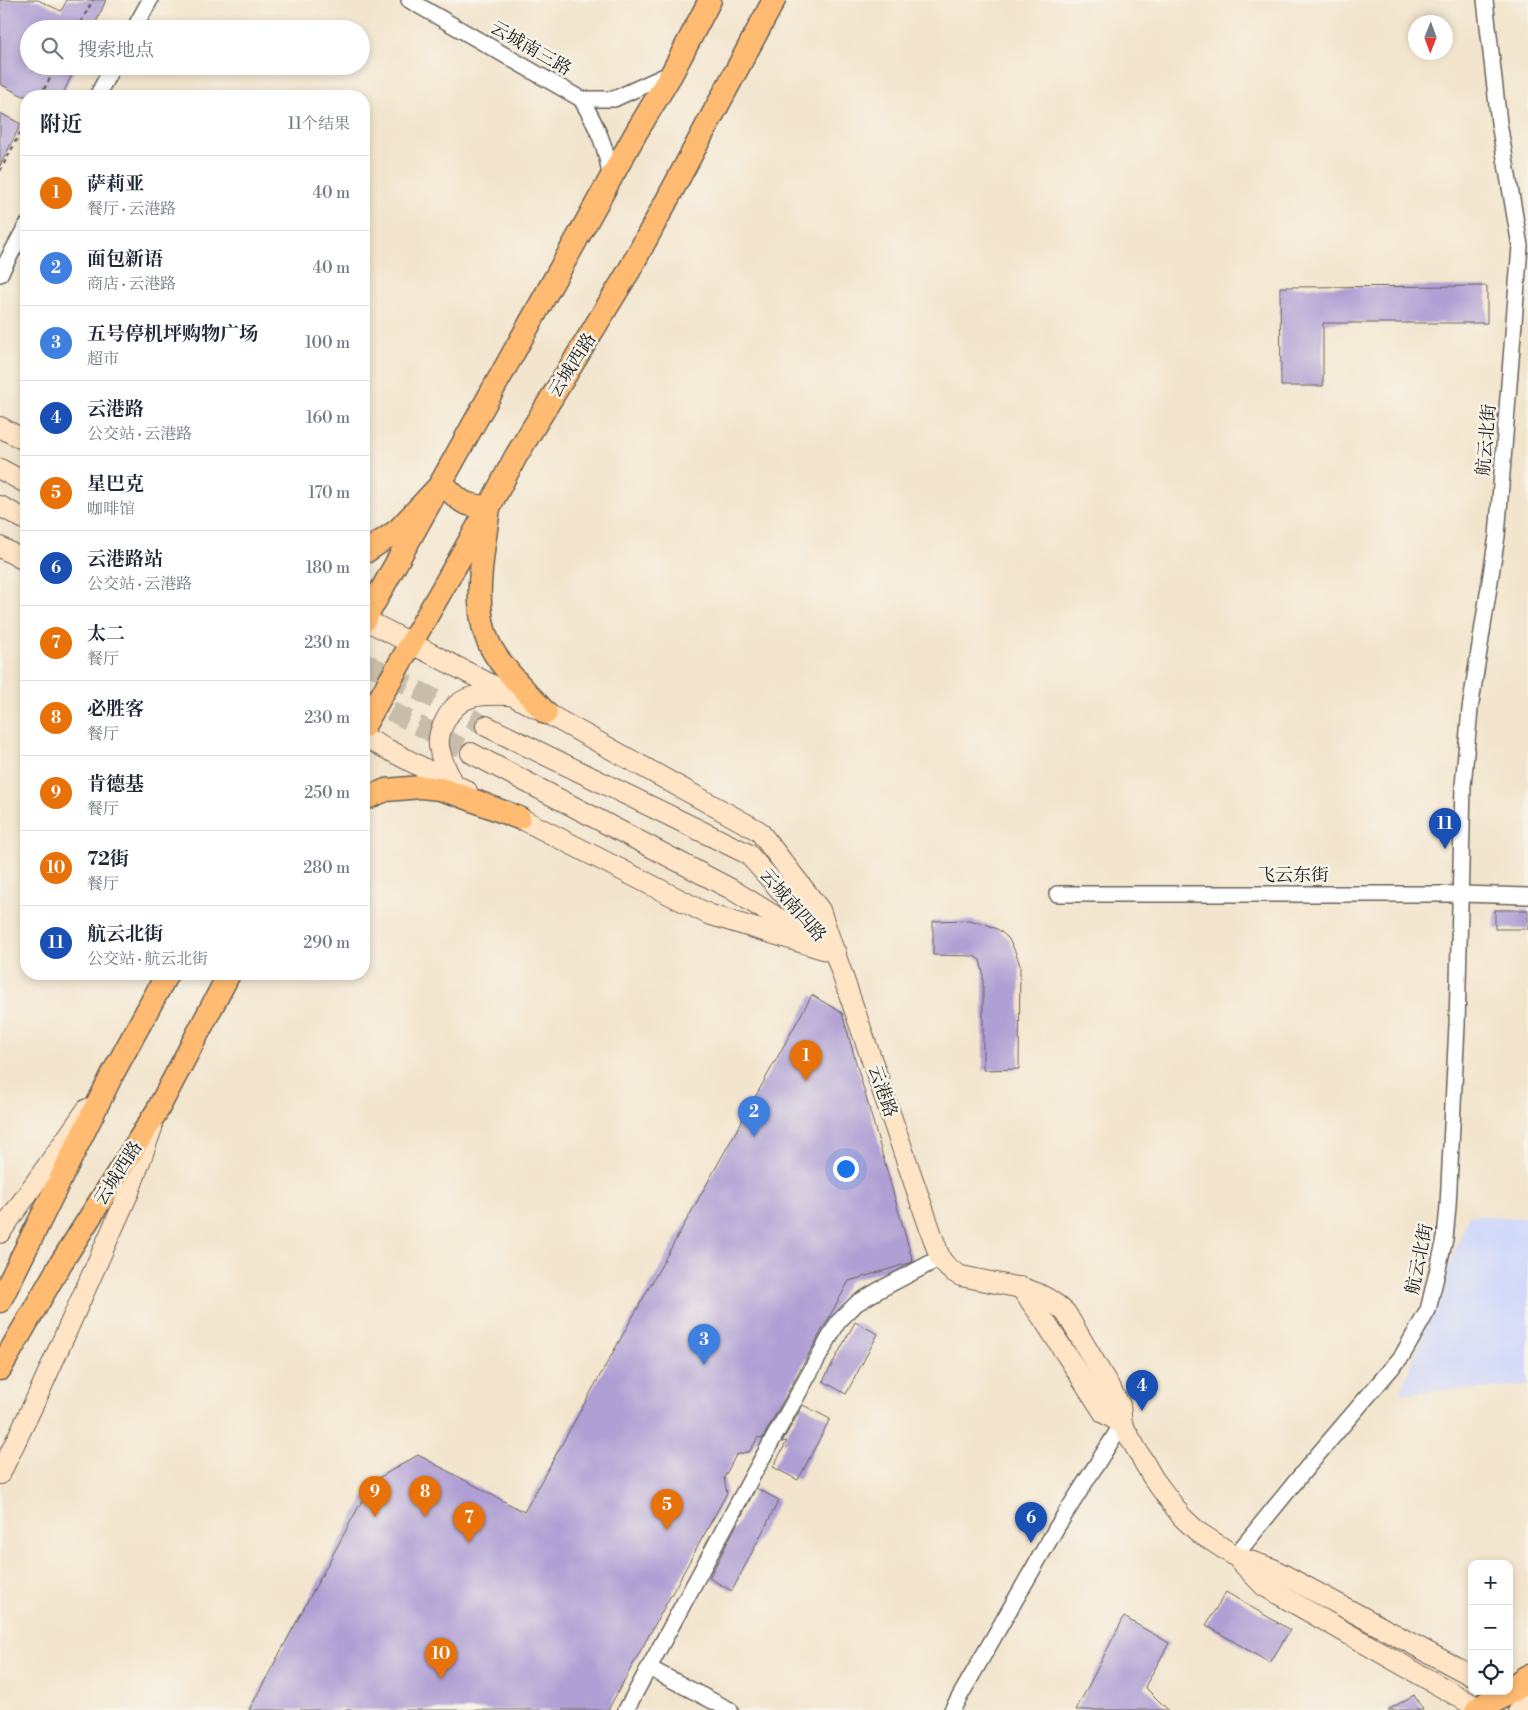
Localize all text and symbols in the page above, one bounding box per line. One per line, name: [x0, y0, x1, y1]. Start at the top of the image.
north arrow: [1408, 15, 1453, 60]
street label: 云城南三路: [486, 16, 575, 81]
search box: [20, 20, 370, 75]
icon: search: [38, 34, 66, 62]
text: 搜索地点: [78, 38, 154, 62]
text: 附近: [40, 112, 82, 138]
text: 11个结果: [288, 114, 350, 134]
text: 萨莉亚: [87, 172, 144, 196]
text: 1: [52, 183, 60, 203]
text: 40 m: [313, 183, 350, 203]
text: 餐厅 · 云港路: [87, 199, 176, 219]
text: 面包新语: [87, 247, 163, 271]
text: 2: [51, 258, 61, 278]
text: 40 m: [313, 258, 350, 278]
text: 商店 · 云港路: [87, 274, 176, 294]
text: 五号停机坪购物广场: [87, 322, 258, 346]
street label: 云城西路: [544, 329, 601, 402]
text: 3: [51, 333, 61, 353]
text: 100 m: [305, 333, 350, 353]
text: 超市: [87, 349, 119, 369]
text: 云港路: [87, 397, 144, 421]
street label: 航云北街: [1472, 403, 1501, 477]
text: 4: [51, 408, 61, 428]
text: 160 m: [306, 408, 350, 428]
text: 公交站 · 云港路: [87, 424, 192, 444]
text: 星巴克: [87, 472, 144, 496]
text: 5: [51, 483, 61, 503]
text: 170 m: [308, 483, 350, 503]
text: 咖啡馆: [87, 499, 135, 519]
text: 云港路站: [87, 547, 163, 571]
text: 6: [51, 558, 61, 578]
text: 180 m: [306, 558, 350, 578]
text: 公交站 · 云港路: [87, 574, 192, 594]
text: 太二: [87, 622, 125, 646]
text: 7: [51, 633, 61, 653]
text: 230 m: [304, 633, 350, 653]
text: 餐厅: [87, 649, 119, 669]
text: 必胜客: [87, 697, 144, 721]
text: 8: [51, 708, 61, 728]
text: 230 m: [304, 708, 350, 728]
text: 餐厅: [87, 724, 119, 744]
text: 肯德基: [87, 772, 144, 796]
text: 9: [51, 783, 61, 803]
text: 250 m: [304, 783, 350, 803]
text: 餐厅: [87, 799, 119, 819]
pin: 11: [1429, 808, 1461, 849]
text: 72街: [87, 847, 129, 871]
text: 10: [47, 858, 65, 878]
text: 280 m: [303, 858, 350, 878]
street label: 云城南四路: [754, 864, 831, 947]
street label: 飞云东街: [1257, 864, 1329, 887]
text: 餐厅: [87, 874, 119, 894]
text: 航云北街: [87, 922, 163, 946]
text: 11: [48, 933, 64, 953]
text: 290 m: [303, 933, 350, 953]
text: 公交站 · 航云北街: [87, 949, 208, 969]
pin: 1: [790, 1040, 822, 1081]
street label: 云港路: [863, 1062, 902, 1120]
pin: 2: [738, 1096, 770, 1137]
street label: 云城西路: [89, 1137, 148, 1210]
your location: [833, 1156, 859, 1182]
street label: 航云北街: [1401, 1221, 1438, 1297]
pin: 3: [688, 1324, 720, 1365]
pin: 4: [1126, 1370, 1158, 1411]
pin: 9: [359, 1476, 391, 1517]
pin: 8: [409, 1476, 441, 1517]
pin: 5: [651, 1489, 683, 1530]
pin: 7: [453, 1502, 485, 1543]
pin: 6: [1015, 1502, 1047, 1543]
map controls: [1468, 1560, 1513, 1695]
button: +: [1468, 1560, 1513, 1605]
button: −: [1468, 1605, 1513, 1650]
pin: 10: [425, 1638, 457, 1679]
button: locate: [1468, 1650, 1513, 1695]

